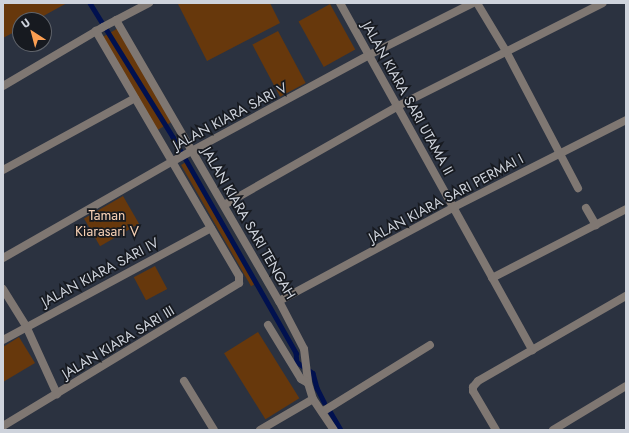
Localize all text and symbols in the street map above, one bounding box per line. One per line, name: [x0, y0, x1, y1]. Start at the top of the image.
north arrow: [12, 12, 52, 52]
text: U: [18, 14, 33, 32]
street label: JALAN KIARA SARI UTAMA II: [359, 18, 457, 178]
street label: JALAN KIARA SARI V: [170, 79, 290, 153]
street label: JALAN KIARA SARI TENGAH: [199, 144, 299, 302]
street label: JALAN KIARA SARI PERMAI I: [366, 150, 526, 246]
park label: Taman Kiarasari V: [75, 207, 139, 240]
street label: JALAN KIARA SARI IV: [38, 234, 162, 310]
street label: JALAN KIARA SARI III: [59, 302, 177, 382]

